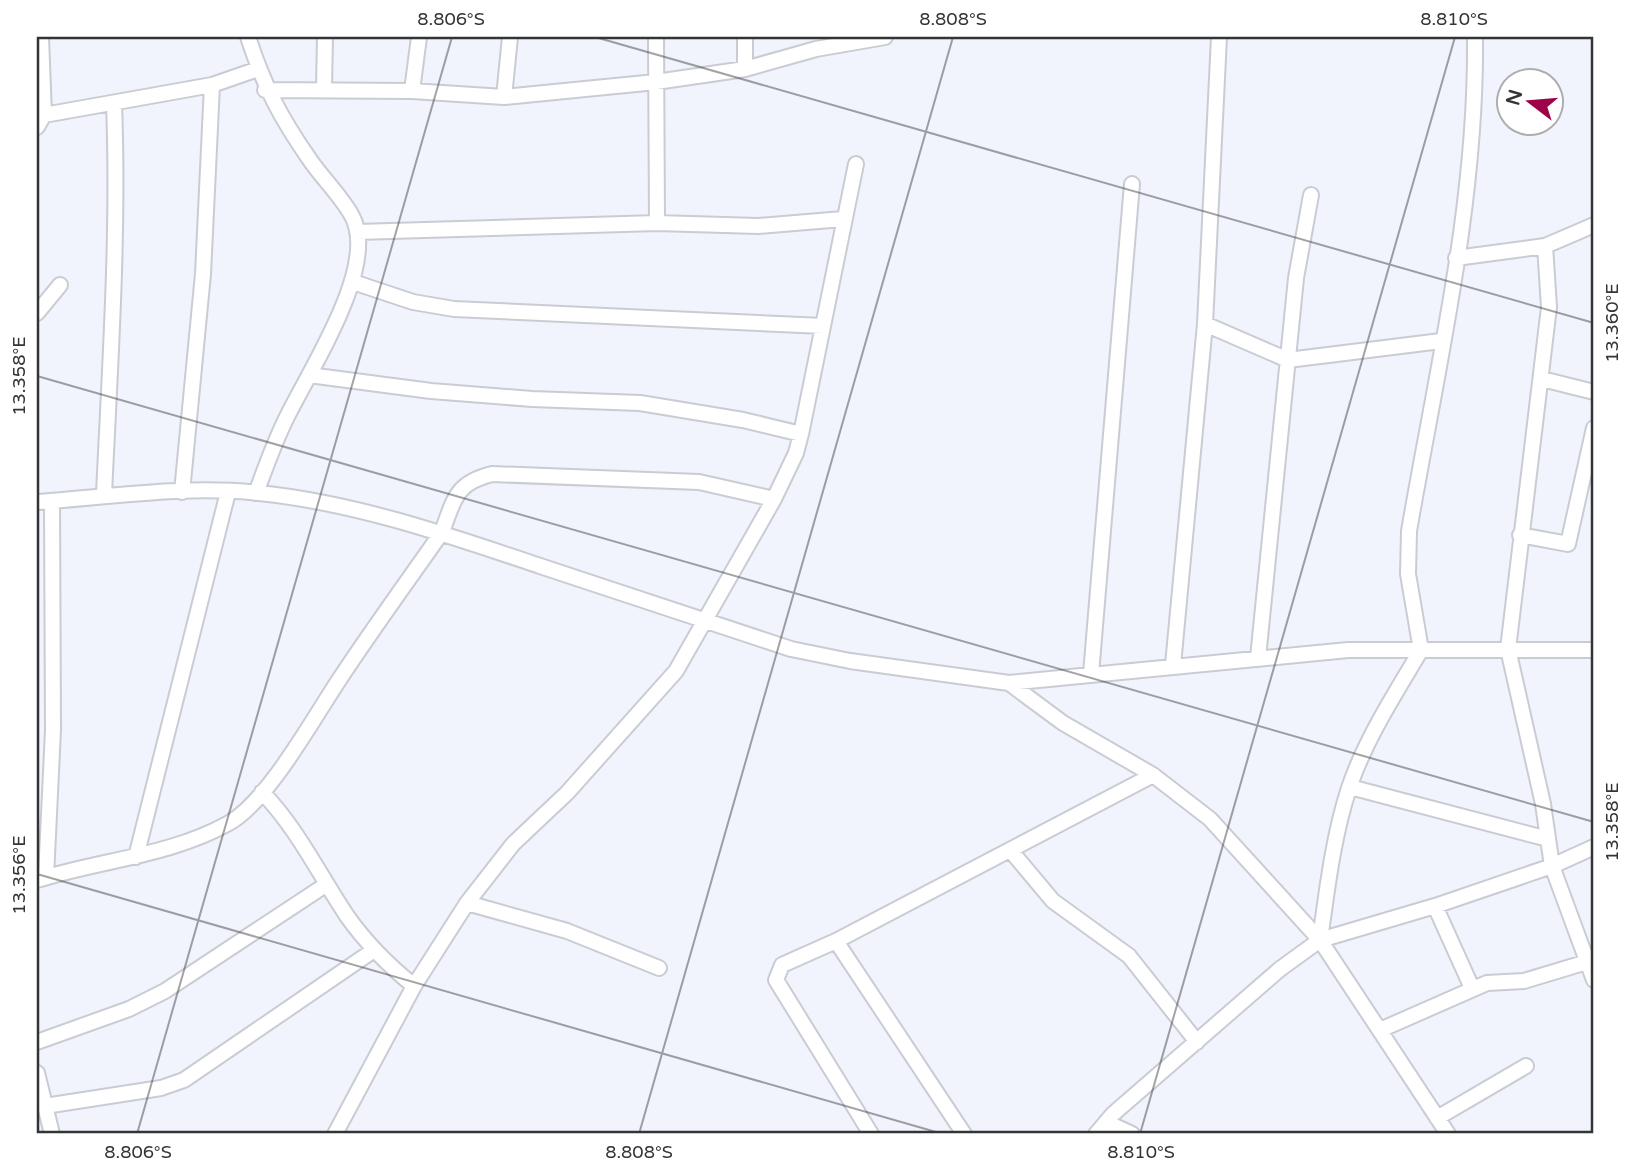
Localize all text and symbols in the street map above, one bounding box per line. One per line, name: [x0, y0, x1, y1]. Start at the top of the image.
text: 8.806°S: [417, 8, 485, 30]
text: 8.808°S: [919, 8, 987, 30]
text: 8.810°S: [1420, 8, 1488, 30]
north arrow: [1494, 66, 1564, 136]
text: N: [1502, 87, 1527, 108]
text: 13.360°E: [1601, 283, 1623, 363]
text: 13.358°E: [8, 336, 30, 416]
text: 13.358°E: [1601, 782, 1623, 862]
text: 13.356°E: [8, 835, 30, 915]
text: 8.806°S: [104, 1141, 172, 1163]
text: 8.808°S: [605, 1141, 673, 1163]
text: 8.810°S: [1107, 1141, 1175, 1163]

